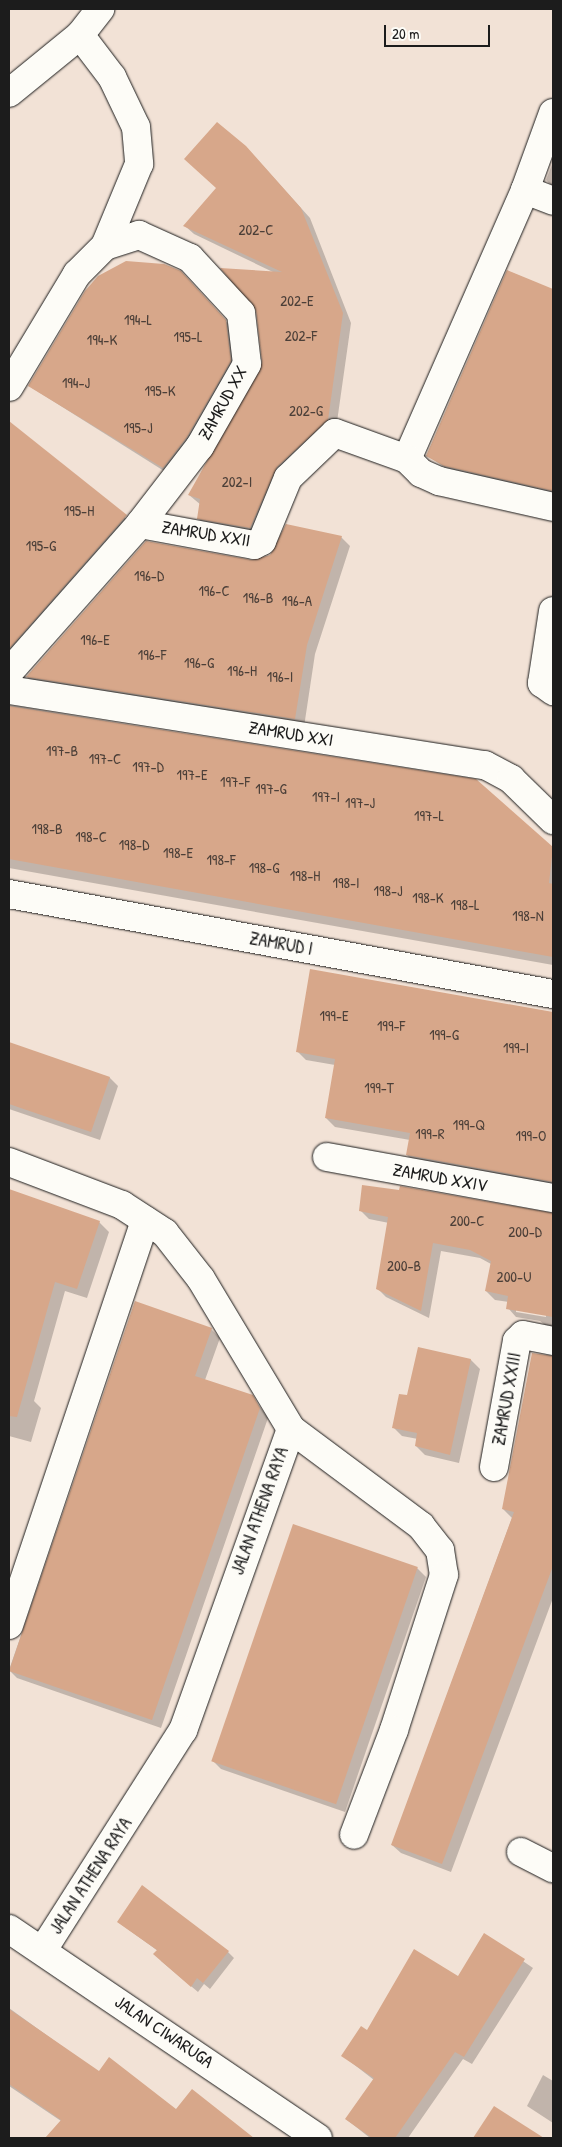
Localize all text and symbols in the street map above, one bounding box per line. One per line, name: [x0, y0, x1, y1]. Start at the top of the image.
scale bar: [387, 15, 493, 47]
text: 20 m: [392, 23, 419, 44]
house number: 202-C: [238, 221, 274, 239]
house number: 202-E: [280, 292, 314, 310]
house number: 194-L: [124, 311, 152, 329]
house number: 202-F: [285, 327, 317, 345]
house number: 195-L: [174, 328, 202, 346]
house number: 194-K: [87, 331, 117, 349]
street label: ZAMRUD XX: [194, 362, 252, 444]
house number: 194-J: [62, 374, 90, 392]
house number: 195-K: [144, 382, 176, 400]
house number: 202-G: [289, 402, 323, 420]
house number: 195-J: [124, 419, 152, 437]
house number: 202-I: [222, 473, 252, 491]
house number: 195-H: [64, 502, 94, 520]
street label: ZAMRUD XXII: [160, 516, 252, 552]
house number: 195-G: [26, 537, 56, 555]
house number: 196-D: [134, 567, 164, 585]
house number: 196-C: [198, 582, 230, 600]
house number: 196-B: [243, 589, 273, 607]
house number: 196-A: [282, 592, 312, 610]
house number: 196-E: [80, 631, 110, 649]
house number: 196-F: [138, 646, 166, 664]
house number: 196-G: [184, 654, 214, 672]
house number: 196-H: [227, 662, 257, 680]
house number: 196-I: [267, 668, 293, 686]
street label: ZAMRUD XXI: [247, 717, 335, 751]
house number: 197-B: [46, 742, 78, 760]
house number: 197-C: [89, 750, 121, 768]
house number: 197-D: [132, 758, 164, 776]
house number: 197-E: [176, 766, 208, 784]
house number: 197-F: [220, 773, 250, 791]
house number: 197-G: [255, 780, 287, 798]
house number: 197-I: [312, 788, 340, 806]
house number: 197-J: [345, 794, 375, 812]
house number: 197-L: [414, 807, 444, 825]
house number: 198-B: [31, 820, 63, 838]
house number: 198-C: [75, 828, 107, 846]
house number: 198-D: [119, 836, 149, 854]
house number: 198-E: [163, 844, 193, 862]
house number: 198-F: [206, 851, 236, 869]
house number: 198-G: [249, 859, 279, 877]
house number: 198-H: [290, 867, 320, 885]
house number: 198-I: [332, 874, 360, 892]
house number: 198-J: [373, 882, 403, 900]
house number: 198-K: [412, 889, 444, 907]
house number: 198-L: [450, 896, 480, 914]
house number: 198-N: [512, 907, 544, 925]
street label: ZAMRUD I: [248, 928, 314, 960]
house number: 199-E: [319, 1007, 349, 1025]
house number: 199-F: [377, 1017, 405, 1035]
house number: 199-G: [429, 1026, 459, 1044]
house number: 199-I: [503, 1039, 529, 1057]
house number: 199-T: [364, 1079, 394, 1097]
house number: 199-Q: [453, 1116, 485, 1134]
house number: 199-R: [415, 1125, 445, 1143]
house number: 199-O: [516, 1127, 546, 1145]
street label: ZAMRUD XXIV: [391, 1159, 489, 1197]
house number: 200-C: [450, 1212, 484, 1230]
house number: 200-D: [508, 1223, 542, 1241]
house number: 200-B: [387, 1257, 421, 1275]
house number: 200-U: [497, 1268, 531, 1286]
street label: ZAMRUD XXIII: [488, 1351, 526, 1447]
street label: JALAN ATHENA RAYA: [227, 1444, 293, 1578]
street label: JALAN ATHENA RAYA: [45, 1814, 137, 1938]
street label: JALAN CIWARUGA: [111, 1991, 217, 2073]

